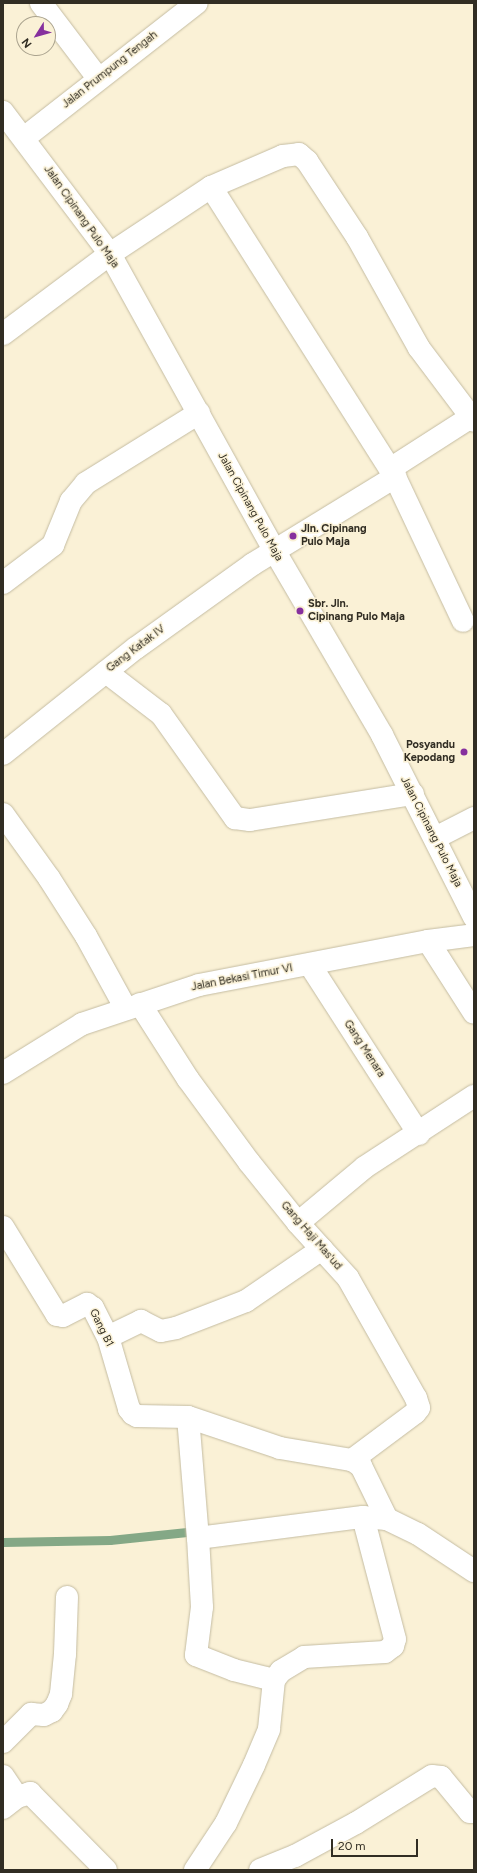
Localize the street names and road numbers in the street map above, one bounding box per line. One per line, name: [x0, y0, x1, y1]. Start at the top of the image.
street label: Jalan Prumpung Tengah: [60, 29, 160, 111]
street label: Jalan Cipinang Pulo Maja: [41, 163, 121, 271]
street label: Jalan Cipinang Pulo Maja: [215, 450, 285, 564]
street label: Gang Katak IV: [104, 623, 168, 675]
street label: Jalan Cipinang Pulo Maja: [397, 775, 465, 889]
street label: Jalan Bekasi Timur VI: [190, 962, 294, 994]
street label: Gang Menara: [341, 1018, 387, 1080]
street label: Gang Haji Mas'ud: [278, 1199, 344, 1273]
street label: Gang B1: [86, 1307, 116, 1349]

